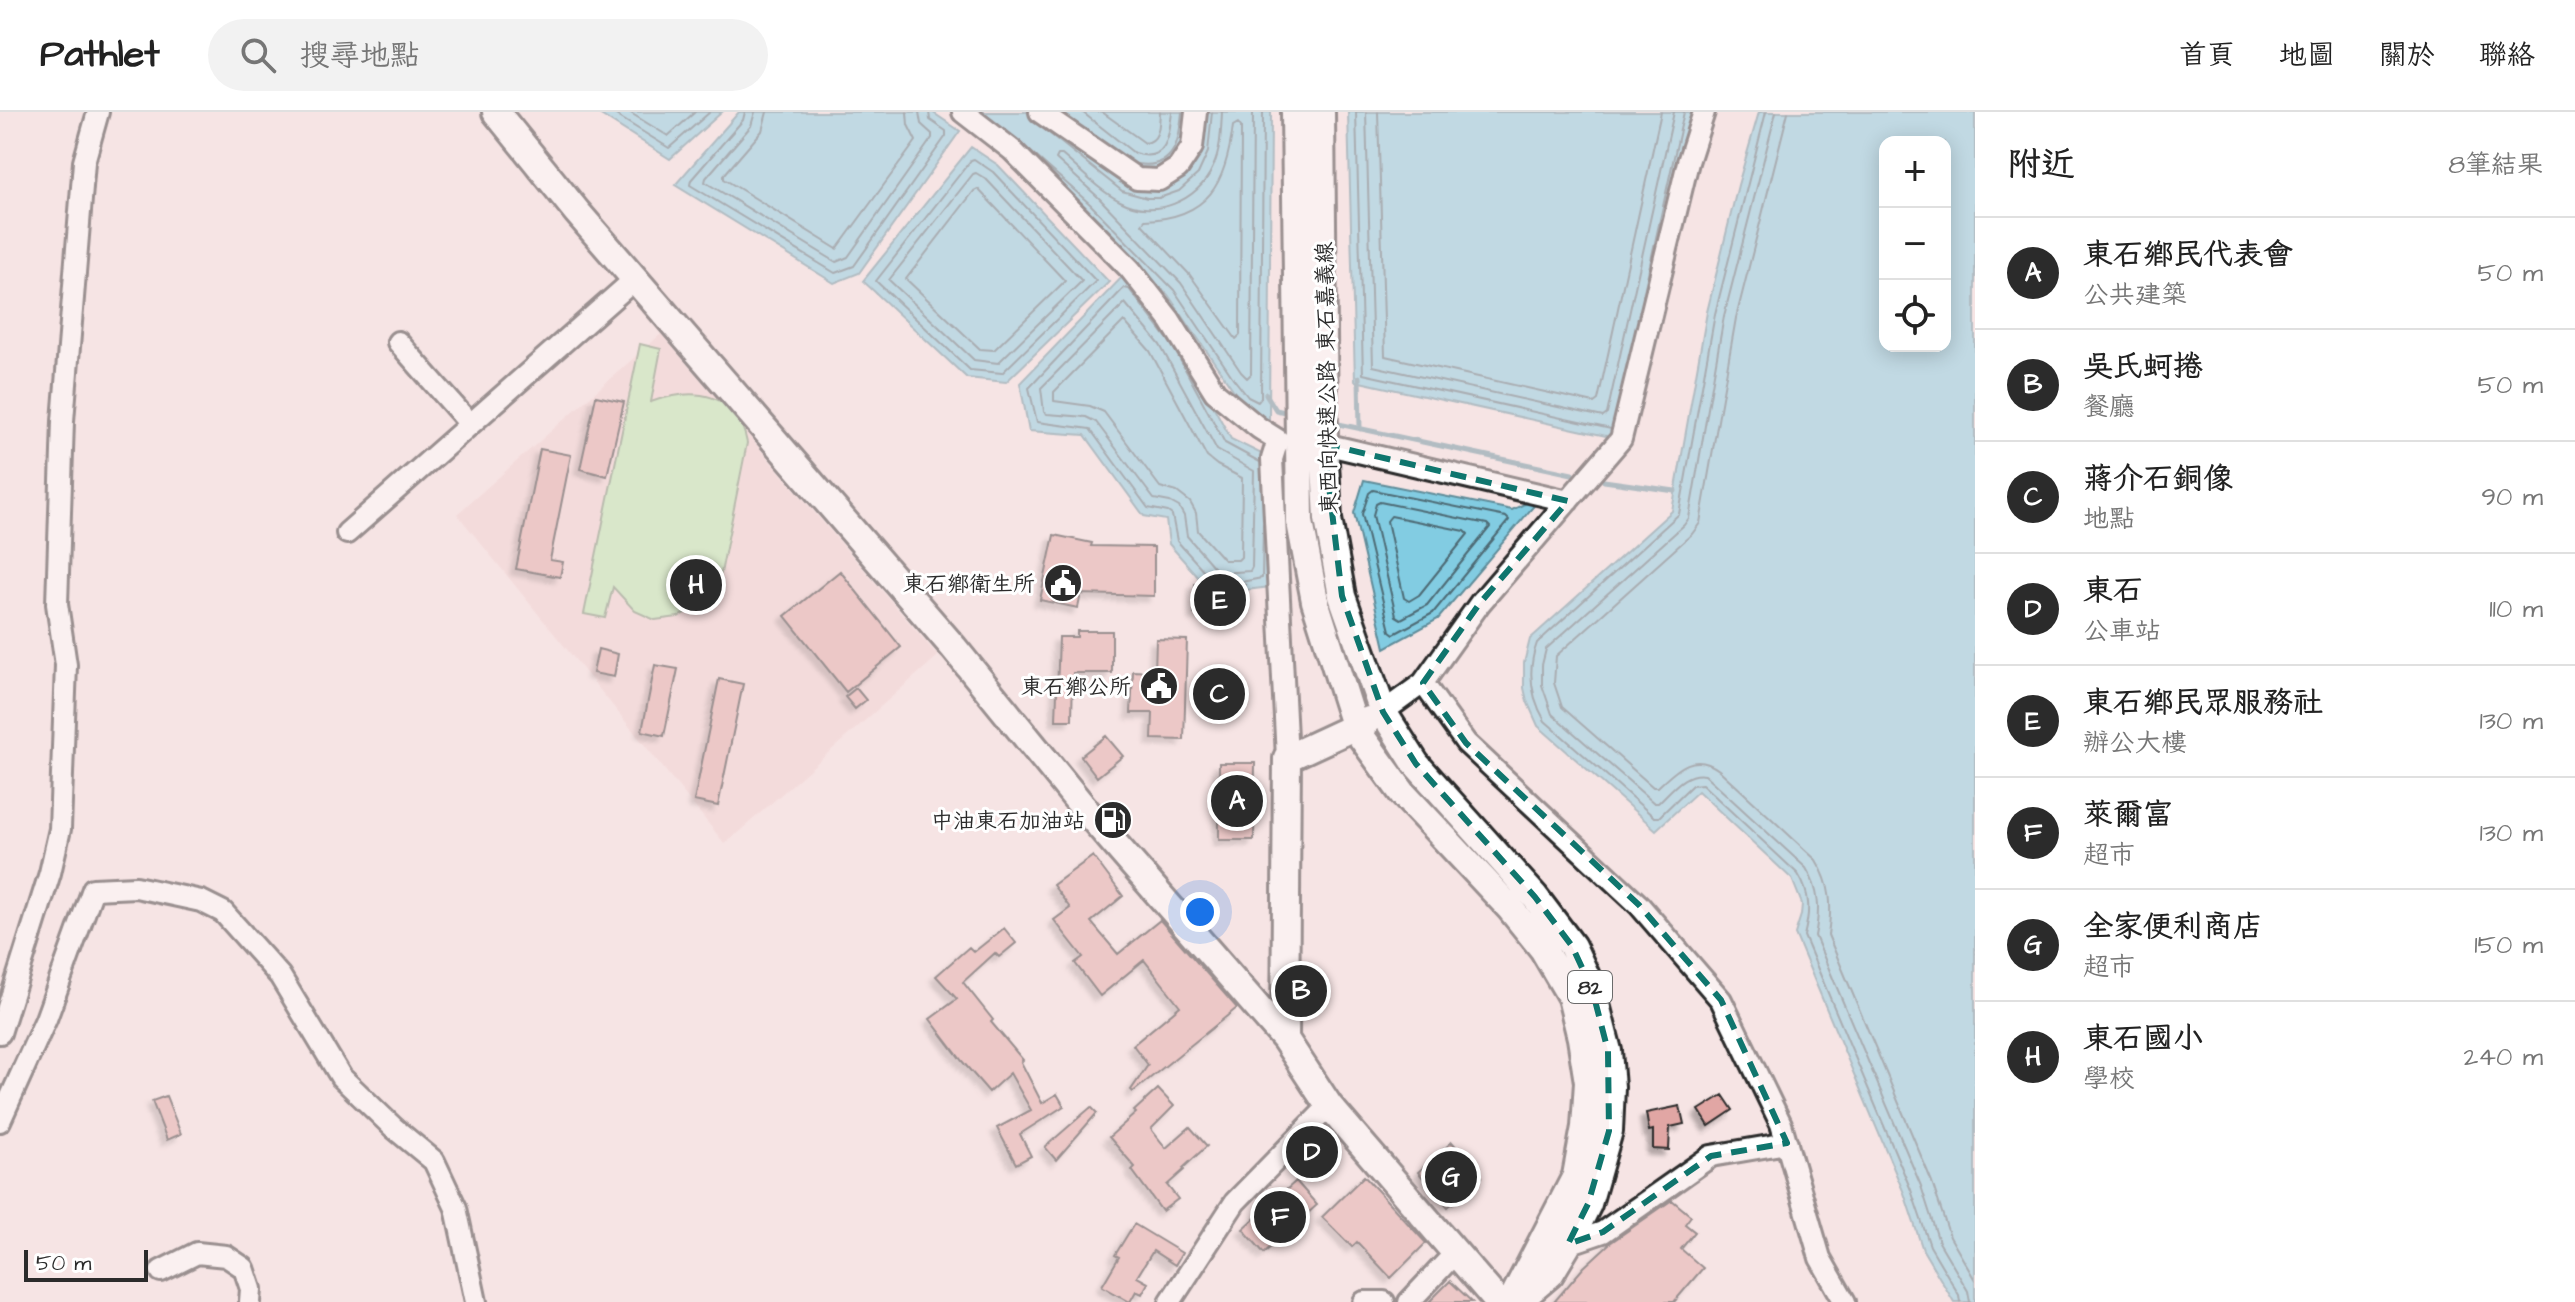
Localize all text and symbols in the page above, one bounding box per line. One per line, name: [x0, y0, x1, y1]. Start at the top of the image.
search box: [208, 19, 768, 91]
text: Pathlet: [40, 29, 160, 81]
icon: search: [236, 33, 280, 77]
text: 搜尋地點: [300, 35, 420, 77]
text: 首頁: [2179, 36, 2235, 75]
text: 地圖: [2279, 36, 2335, 75]
text: 關於: [2379, 36, 2435, 75]
text: 聯絡: [2479, 36, 2535, 75]
map controls: [1879, 136, 1951, 352]
button: +: [1879, 136, 1951, 208]
text: 附近: [2007, 141, 2075, 189]
text: 8筆結果: [2448, 147, 2543, 183]
button: −: [1879, 208, 1951, 280]
text: 東石鄉民代表會: [2083, 234, 2293, 276]
street label: 東西向快速公路 東石嘉義線: [1310, 241, 1345, 515]
text: A: [2025, 255, 2041, 291]
text: 50 m: [2478, 255, 2543, 291]
text: 公共建築: [2083, 277, 2187, 313]
button: locate: [1879, 280, 1951, 352]
text: 吳氏蚵捲: [2083, 346, 2203, 388]
text: B: [2024, 367, 2042, 403]
text: 50 m: [2478, 367, 2543, 403]
text: 餐廳: [2083, 389, 2135, 425]
text: 蔣介石銅像: [2083, 458, 2233, 500]
text: C: [2024, 479, 2042, 515]
text: 90 m: [2481, 479, 2543, 515]
text: 地點: [2083, 501, 2135, 537]
pin: H: [670, 555, 722, 615]
public building icon: 東石鄉衛生所: [1042, 562, 1084, 604]
place label: 東石鄉衛生所: [903, 569, 1035, 600]
pin: E: [1194, 570, 1246, 630]
text: 東石: [2083, 570, 2143, 612]
text: D: [2025, 591, 2041, 627]
text: 110 m: [2489, 591, 2543, 627]
text: 公車站: [2083, 613, 2161, 649]
pin: C: [1193, 664, 1245, 724]
public building icon: 東石鄉公所: [1138, 665, 1180, 707]
place label: 東石鄉公所: [1021, 672, 1131, 703]
text: 東石鄉民眾服務社: [2083, 682, 2323, 724]
text: E: [2025, 703, 2041, 739]
text: 130 m: [2479, 703, 2543, 739]
text: 辦公大樓: [2083, 725, 2187, 761]
pin: A: [1211, 771, 1263, 831]
text: 萊爾富: [2083, 794, 2173, 836]
fuel station icon: 中油東石加油站: [1092, 799, 1134, 841]
place label: 中油東石加油站: [931, 806, 1085, 837]
text: F: [2024, 815, 2042, 851]
text: 130 m: [2479, 815, 2543, 851]
text: 超市: [2083, 837, 2135, 873]
your location: [1180, 892, 1220, 932]
text: 全家便利商店: [2083, 906, 2263, 948]
text: G: [2024, 927, 2042, 963]
text: 150 m: [2474, 927, 2543, 963]
text: 超市: [2083, 949, 2135, 985]
pin: B: [1275, 961, 1327, 1021]
road number: 82: [1568, 971, 1612, 1003]
text: 東石國小: [2083, 1018, 2203, 1060]
text: H: [2025, 1039, 2041, 1075]
text: 240 m: [2463, 1039, 2543, 1075]
text: 學校: [2083, 1061, 2135, 1097]
pin: D: [1286, 1122, 1338, 1182]
pin: G: [1425, 1147, 1477, 1207]
pin: F: [1254, 1187, 1306, 1247]
scale bar: [24, 1246, 148, 1282]
text: 50 m: [36, 1248, 91, 1279]

